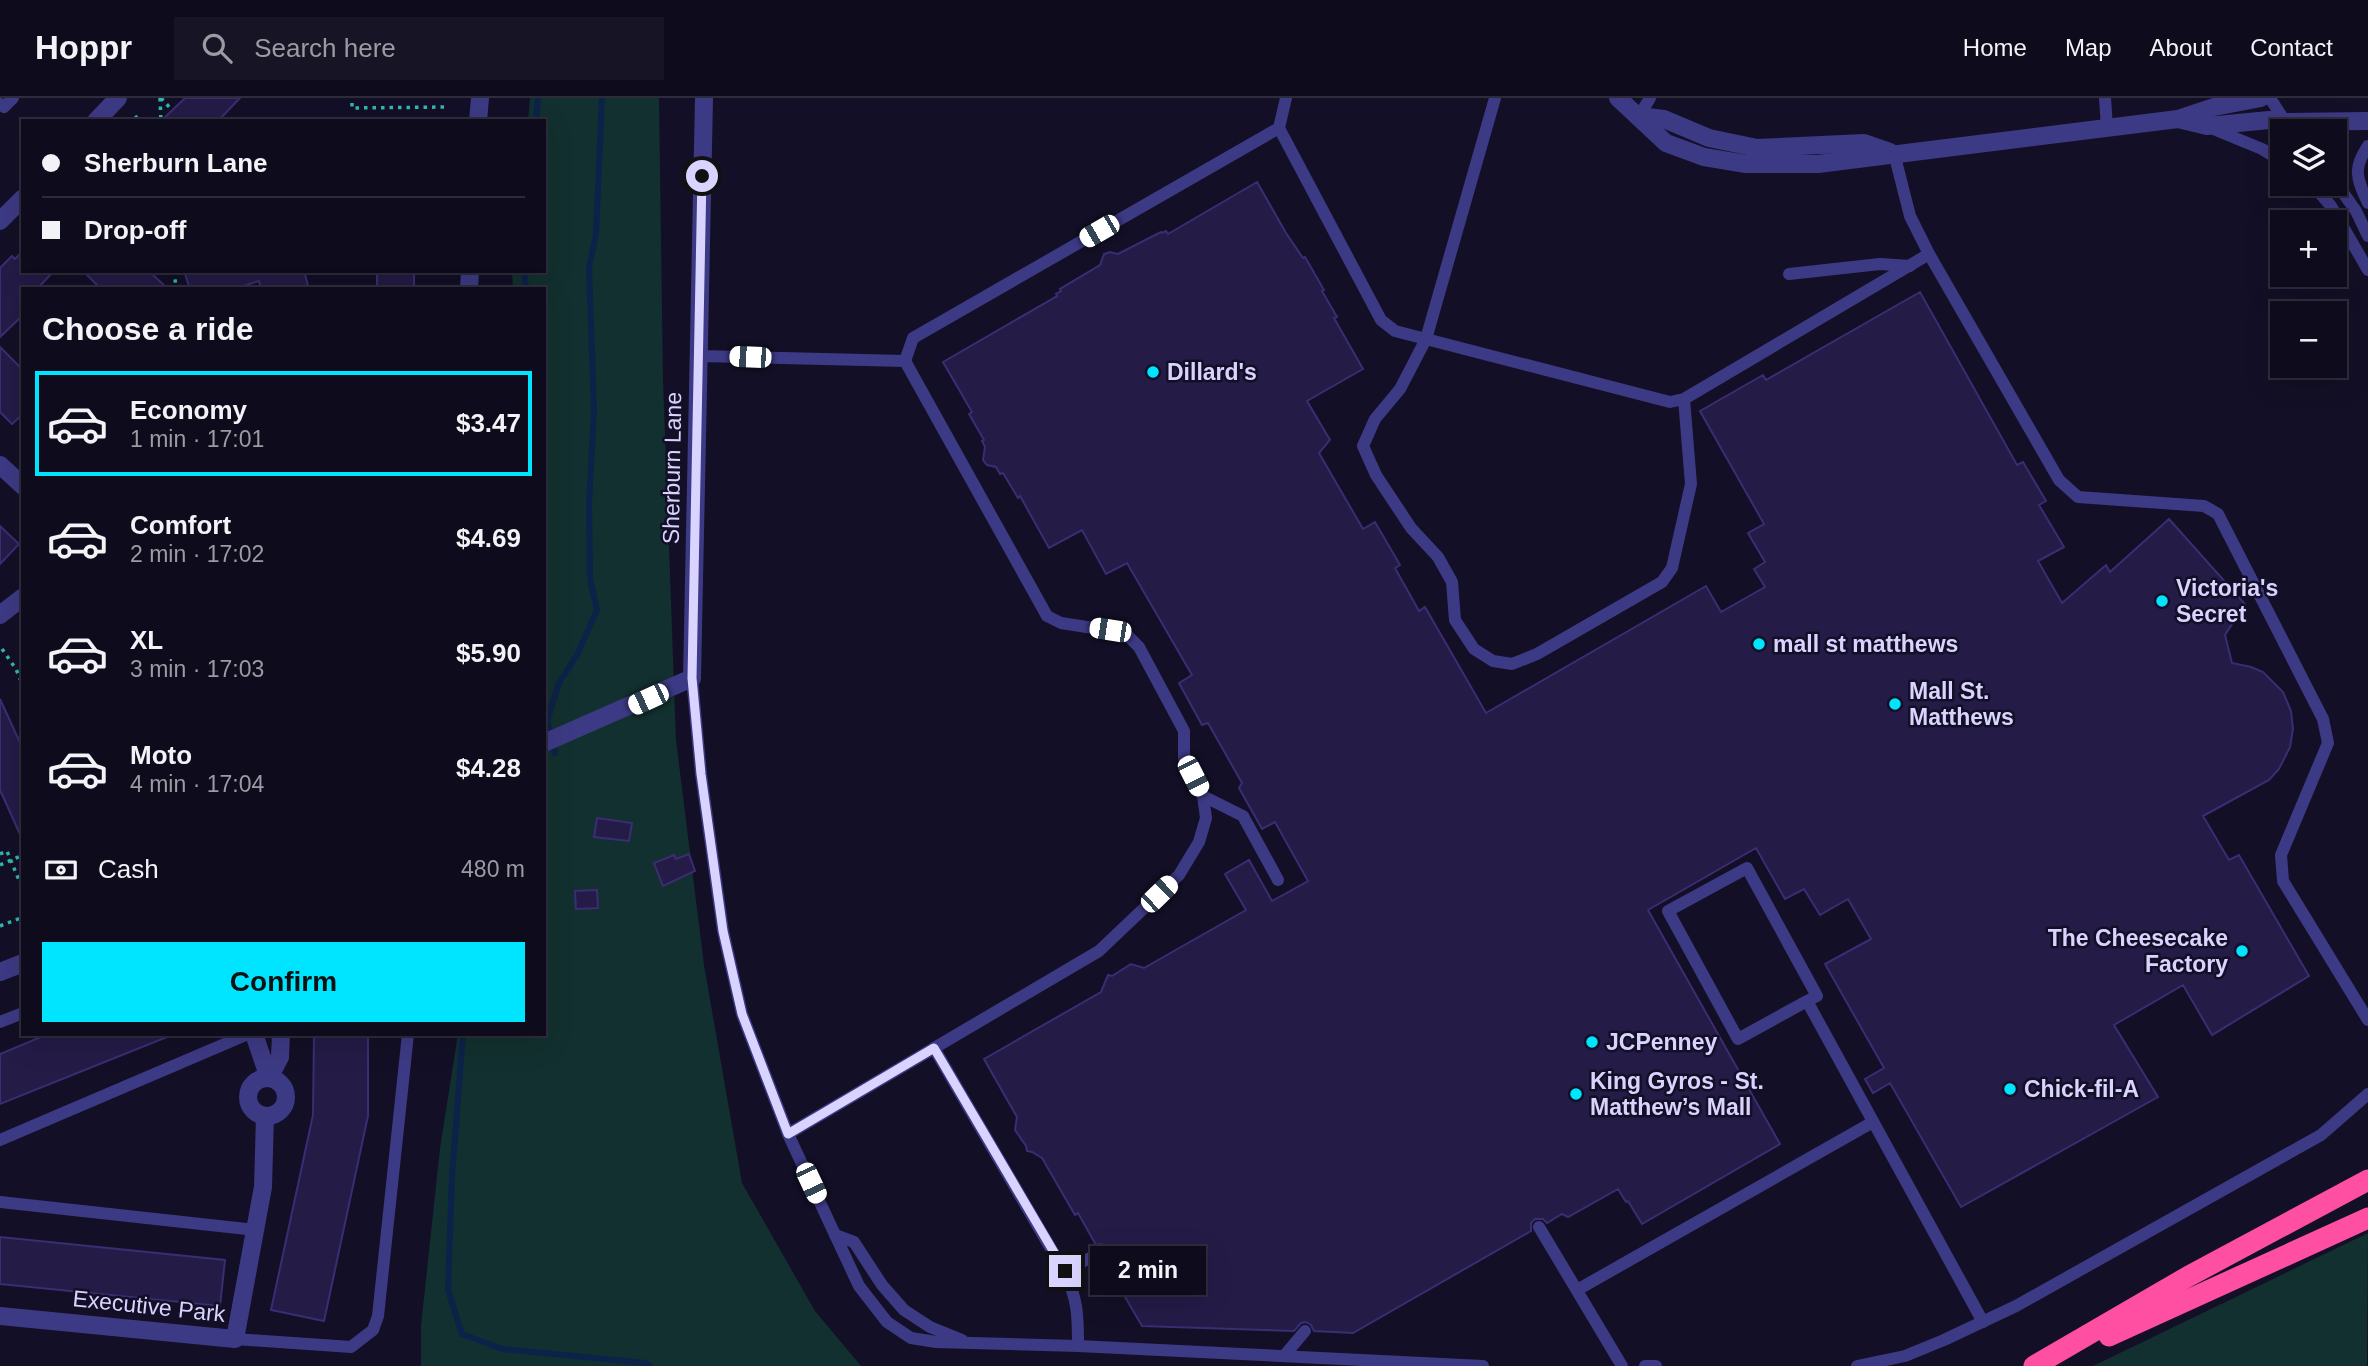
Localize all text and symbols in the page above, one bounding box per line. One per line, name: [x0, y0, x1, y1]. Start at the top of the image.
search box: [174, 17, 664, 80]
text: Hoppr: [35, 29, 132, 66]
icon: search: [198, 29, 236, 67]
text: Search here: [254, 33, 396, 63]
text: Home: [1963, 34, 2027, 61]
text: Map: [2065, 34, 2112, 61]
text: About: [2150, 34, 2212, 61]
text: Contact: [2250, 34, 2333, 61]
map controls: [2270, 119, 2347, 378]
button: layers: [2270, 119, 2347, 196]
text: Sherburn Lane: [84, 148, 267, 178]
route start: [686, 160, 718, 192]
button: +: [2270, 210, 2347, 287]
car: [1076, 211, 1123, 251]
text: Drop-off: [84, 215, 187, 245]
button: −: [2270, 301, 2347, 378]
text: Choose a ride: [42, 311, 254, 347]
car: [729, 346, 772, 368]
place label: Dillard's: [1167, 359, 1257, 385]
marker: Dillard's: [1145, 364, 1161, 380]
icon: car: [46, 392, 109, 455]
street label: Sherburn Lane: [658, 392, 686, 544]
text: Economy: [130, 395, 247, 425]
text: $3.47: [456, 408, 521, 438]
text: 1 min · 17:01: [130, 426, 264, 452]
icon: car: [46, 507, 109, 570]
text: Comfort: [130, 510, 231, 540]
text: $4.69: [456, 523, 521, 553]
text: 2 min · 17:02: [130, 541, 264, 567]
place label: Victoria's Secret: [2176, 575, 2278, 627]
marker: Victoria's Secret: [2154, 593, 2170, 609]
car: [1088, 616, 1133, 644]
icon: car: [46, 622, 109, 685]
text: XL: [130, 625, 163, 655]
place label: mall st matthews: [1773, 631, 1958, 657]
marker: mall st matthews: [1751, 636, 1767, 652]
text: $5.90: [456, 638, 521, 668]
text: 3 min · 17:03: [130, 656, 264, 682]
place label: Mall St. Matthews: [1909, 678, 2014, 730]
car: [625, 681, 672, 717]
marker: Mall St. Matthews: [1887, 696, 1903, 712]
icon: car: [46, 737, 109, 800]
text: Moto: [130, 740, 192, 770]
text: $4.28: [456, 753, 521, 783]
car: [1175, 753, 1212, 799]
text: 4 min · 17:04: [130, 771, 264, 797]
icon: cash: [42, 851, 80, 889]
text: Cash: [98, 854, 159, 884]
text: 480 m: [461, 856, 525, 882]
car: [1137, 872, 1182, 916]
place label: The Cheesecake Factory: [2048, 925, 2228, 977]
button: Confirm: [42, 942, 525, 1022]
marker: The Cheesecake Factory: [2234, 943, 2250, 959]
place label: JCPenney: [1606, 1029, 1717, 1055]
marker: JCPenney: [1584, 1034, 1600, 1050]
place label: King Gyros - St. Matthew’s Mall: [1590, 1068, 1764, 1120]
place label: Chick-fil-A: [2024, 1076, 2139, 1102]
marker: Chick-fil-A: [2002, 1081, 2018, 1097]
marker: King Gyros - St. Matthew’s Mall: [1568, 1086, 1584, 1102]
car: [793, 1160, 830, 1206]
callout: 2 min: [1090, 1246, 1205, 1296]
route end: [1049, 1255, 1081, 1287]
text: 2 min: [1118, 1257, 1178, 1283]
street label: Executive Park: [71, 1285, 227, 1327]

